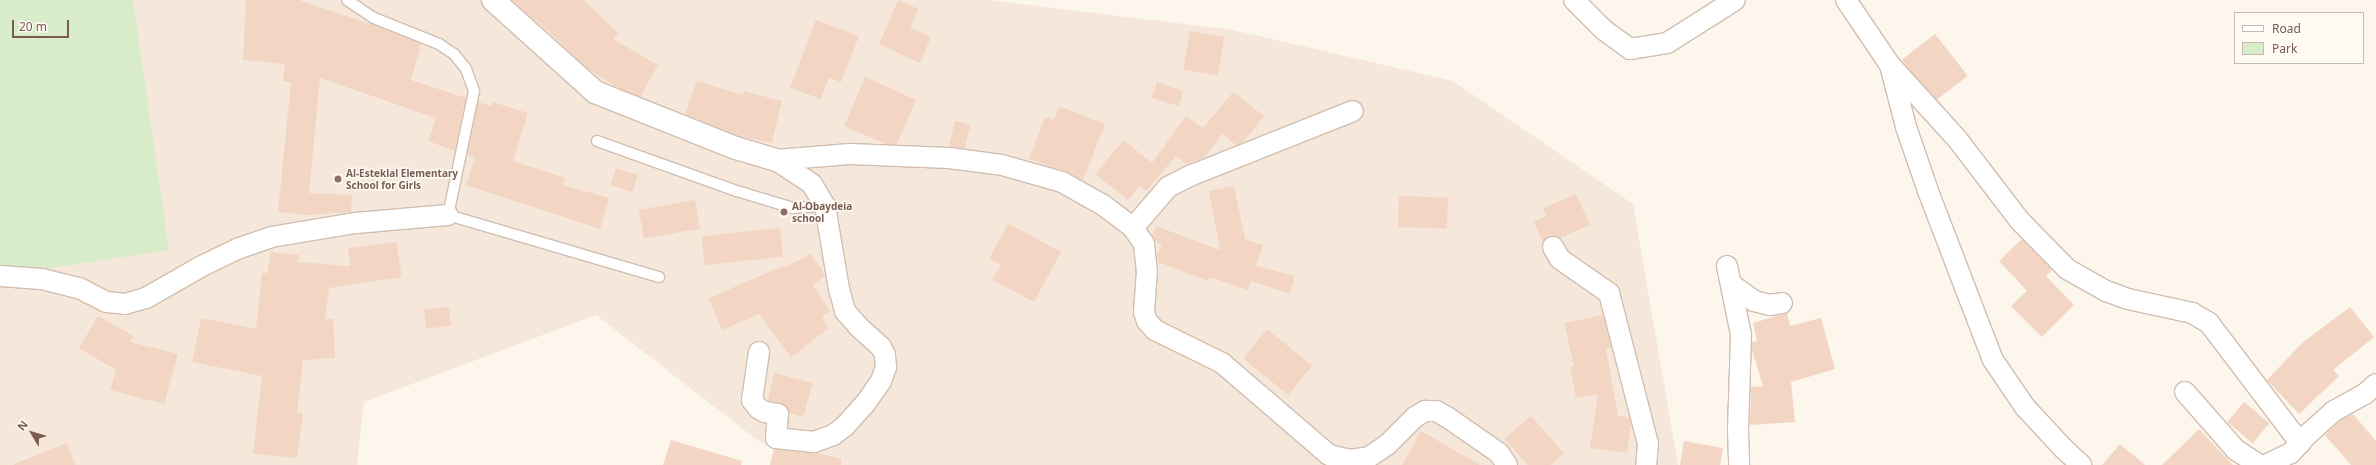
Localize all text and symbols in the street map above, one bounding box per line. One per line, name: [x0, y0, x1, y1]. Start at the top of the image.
scale bar: [14, 12, 71, 38]
legend: [2234, 12, 2364, 64]
text: 20 m: [19, 18, 47, 35]
text: Road: [2272, 20, 2301, 37]
text: Park: [2272, 40, 2297, 57]
place label: Al-Esteklal Elementary School for Girls: [346, 167, 458, 190]
marker: Al-Esteklal Elementary School for Girls: [333, 174, 343, 184]
place label: Al-Obaydeia school: [792, 200, 852, 224]
marker: Al-Obaydeia school: [779, 207, 789, 217]
north arrow: [12, 413, 52, 453]
text: N: [13, 417, 31, 433]

